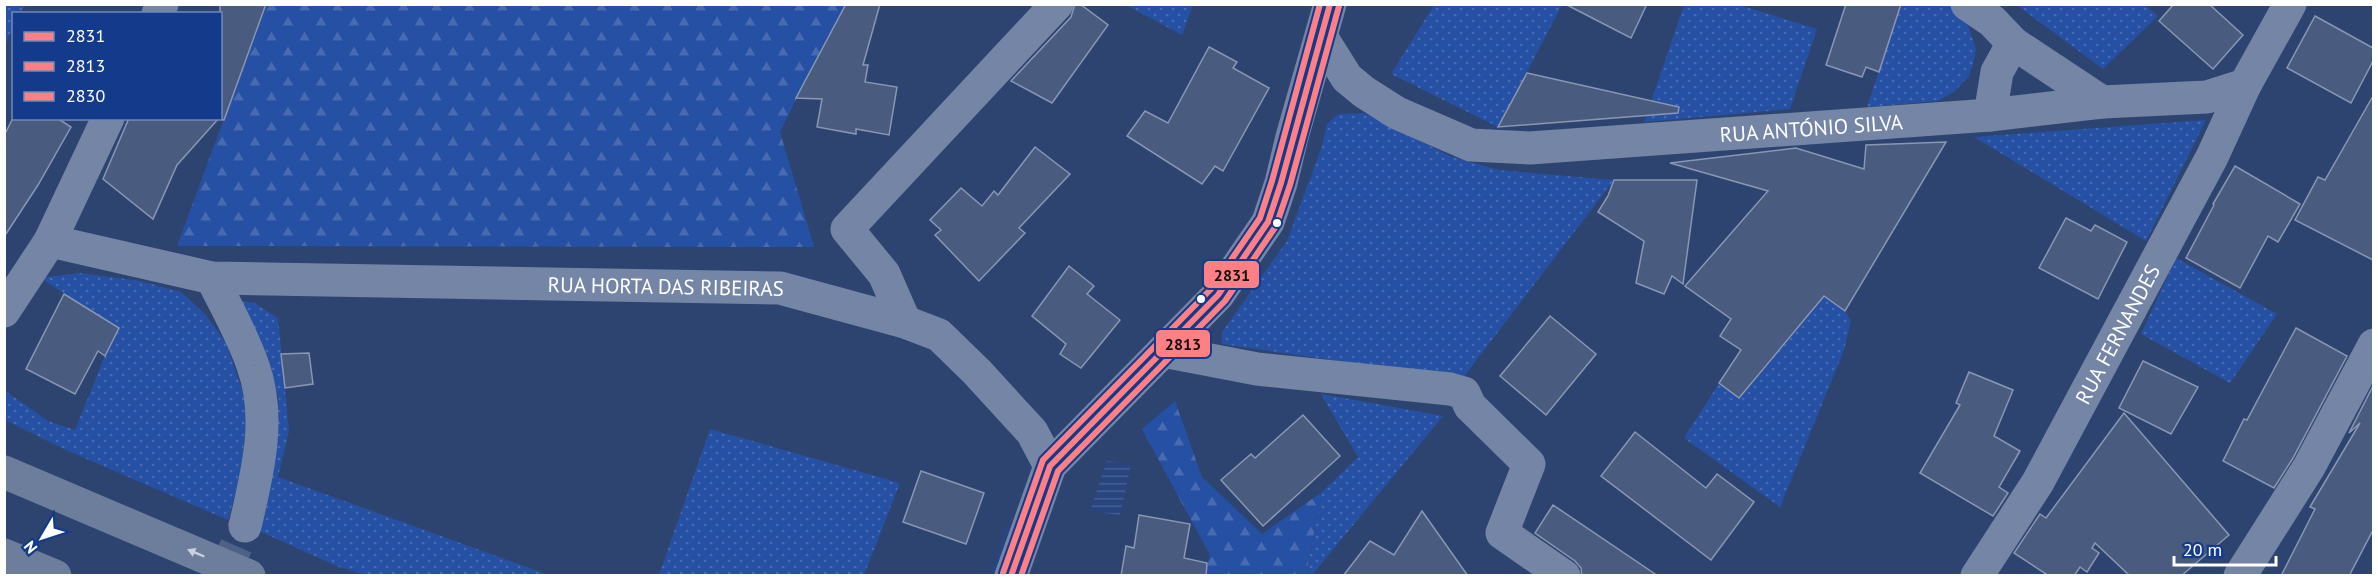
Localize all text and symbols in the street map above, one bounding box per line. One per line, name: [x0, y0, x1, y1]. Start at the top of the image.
legend: [12, 12, 222, 120]
text: 2831: [66, 24, 105, 47]
text: 2813: [66, 54, 105, 77]
text: 2830: [66, 84, 105, 107]
street label: RUA ANTÓNIO SILVA: [1719, 108, 1904, 148]
unlabelled marker: [1271, 217, 1283, 229]
street label: RUA FERNANDES: [2069, 259, 2166, 408]
line badge: 2831: [1203, 260, 1260, 289]
text: 2831: [1214, 265, 1250, 285]
street label: RUA HORTA DAS RIBEIRAS: [547, 270, 784, 302]
unlabelled marker: [1195, 293, 1207, 305]
line badge: 2813: [1155, 329, 1211, 358]
text: 2813: [1165, 334, 1201, 354]
north arrow: [12, 508, 72, 568]
scale bar: [2174, 529, 2276, 567]
text: N: [19, 537, 41, 558]
text: 20 m: [2183, 538, 2222, 561]
one-way arrow: [186, 548, 204, 558]

